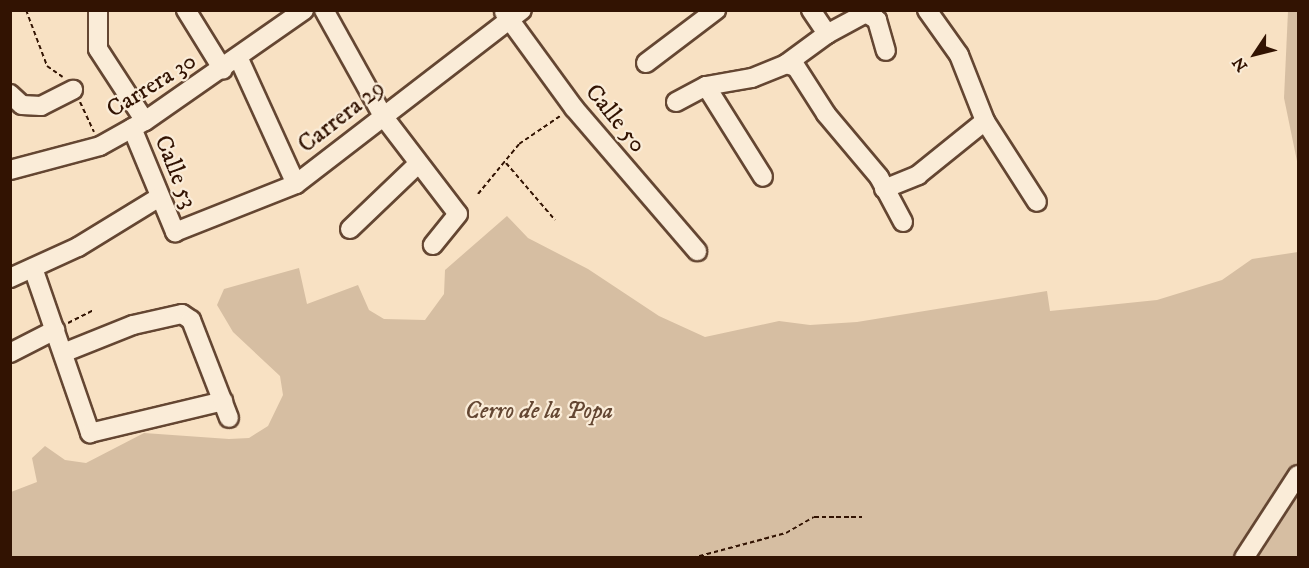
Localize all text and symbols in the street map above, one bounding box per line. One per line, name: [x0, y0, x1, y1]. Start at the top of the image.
north arrow: [1225, 24, 1285, 84]
street label: Carrera 30: [102, 47, 202, 125]
text: N: [1228, 53, 1252, 75]
street label: Carrera 29: [293, 74, 391, 160]
street label: Calle 50: [579, 79, 651, 159]
street label: Calle 53: [147, 131, 203, 213]
park label: Cerro de la Popa: [465, 398, 613, 426]

